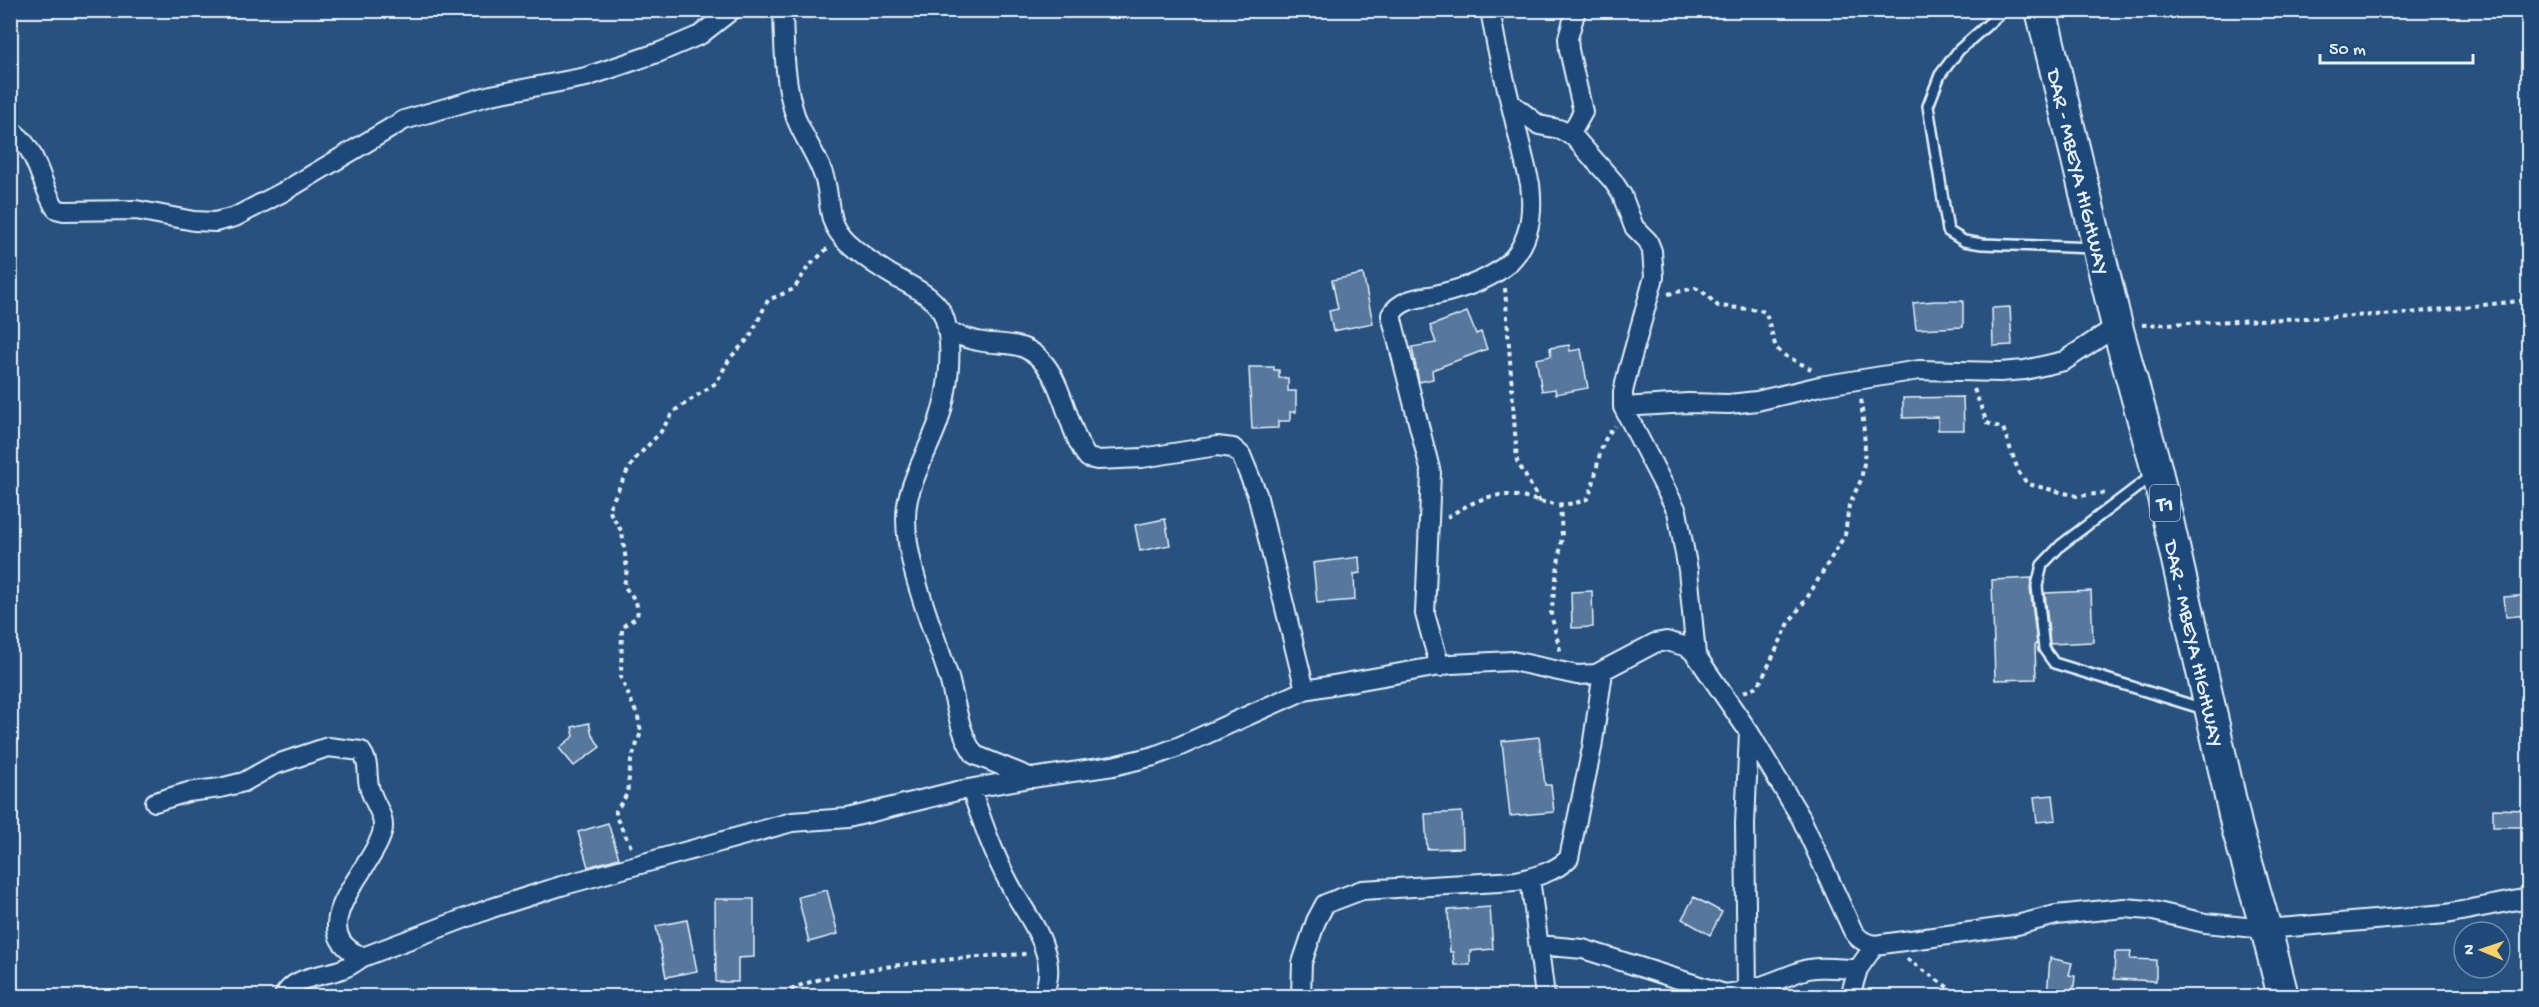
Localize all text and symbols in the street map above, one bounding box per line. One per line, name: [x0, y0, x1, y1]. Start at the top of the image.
scale bar: [2320, 27, 2473, 65]
text: 50 m: [2329, 40, 2366, 61]
street label: DAR - MBEYA HIGHWAY: [2038, 65, 2113, 278]
road number: T1: [2150, 485, 2180, 521]
street label: DAR - MBEYA HIGHWAY: [2156, 536, 2227, 750]
north arrow: [2452, 920, 2512, 980]
text: N: [2461, 943, 2480, 955]

